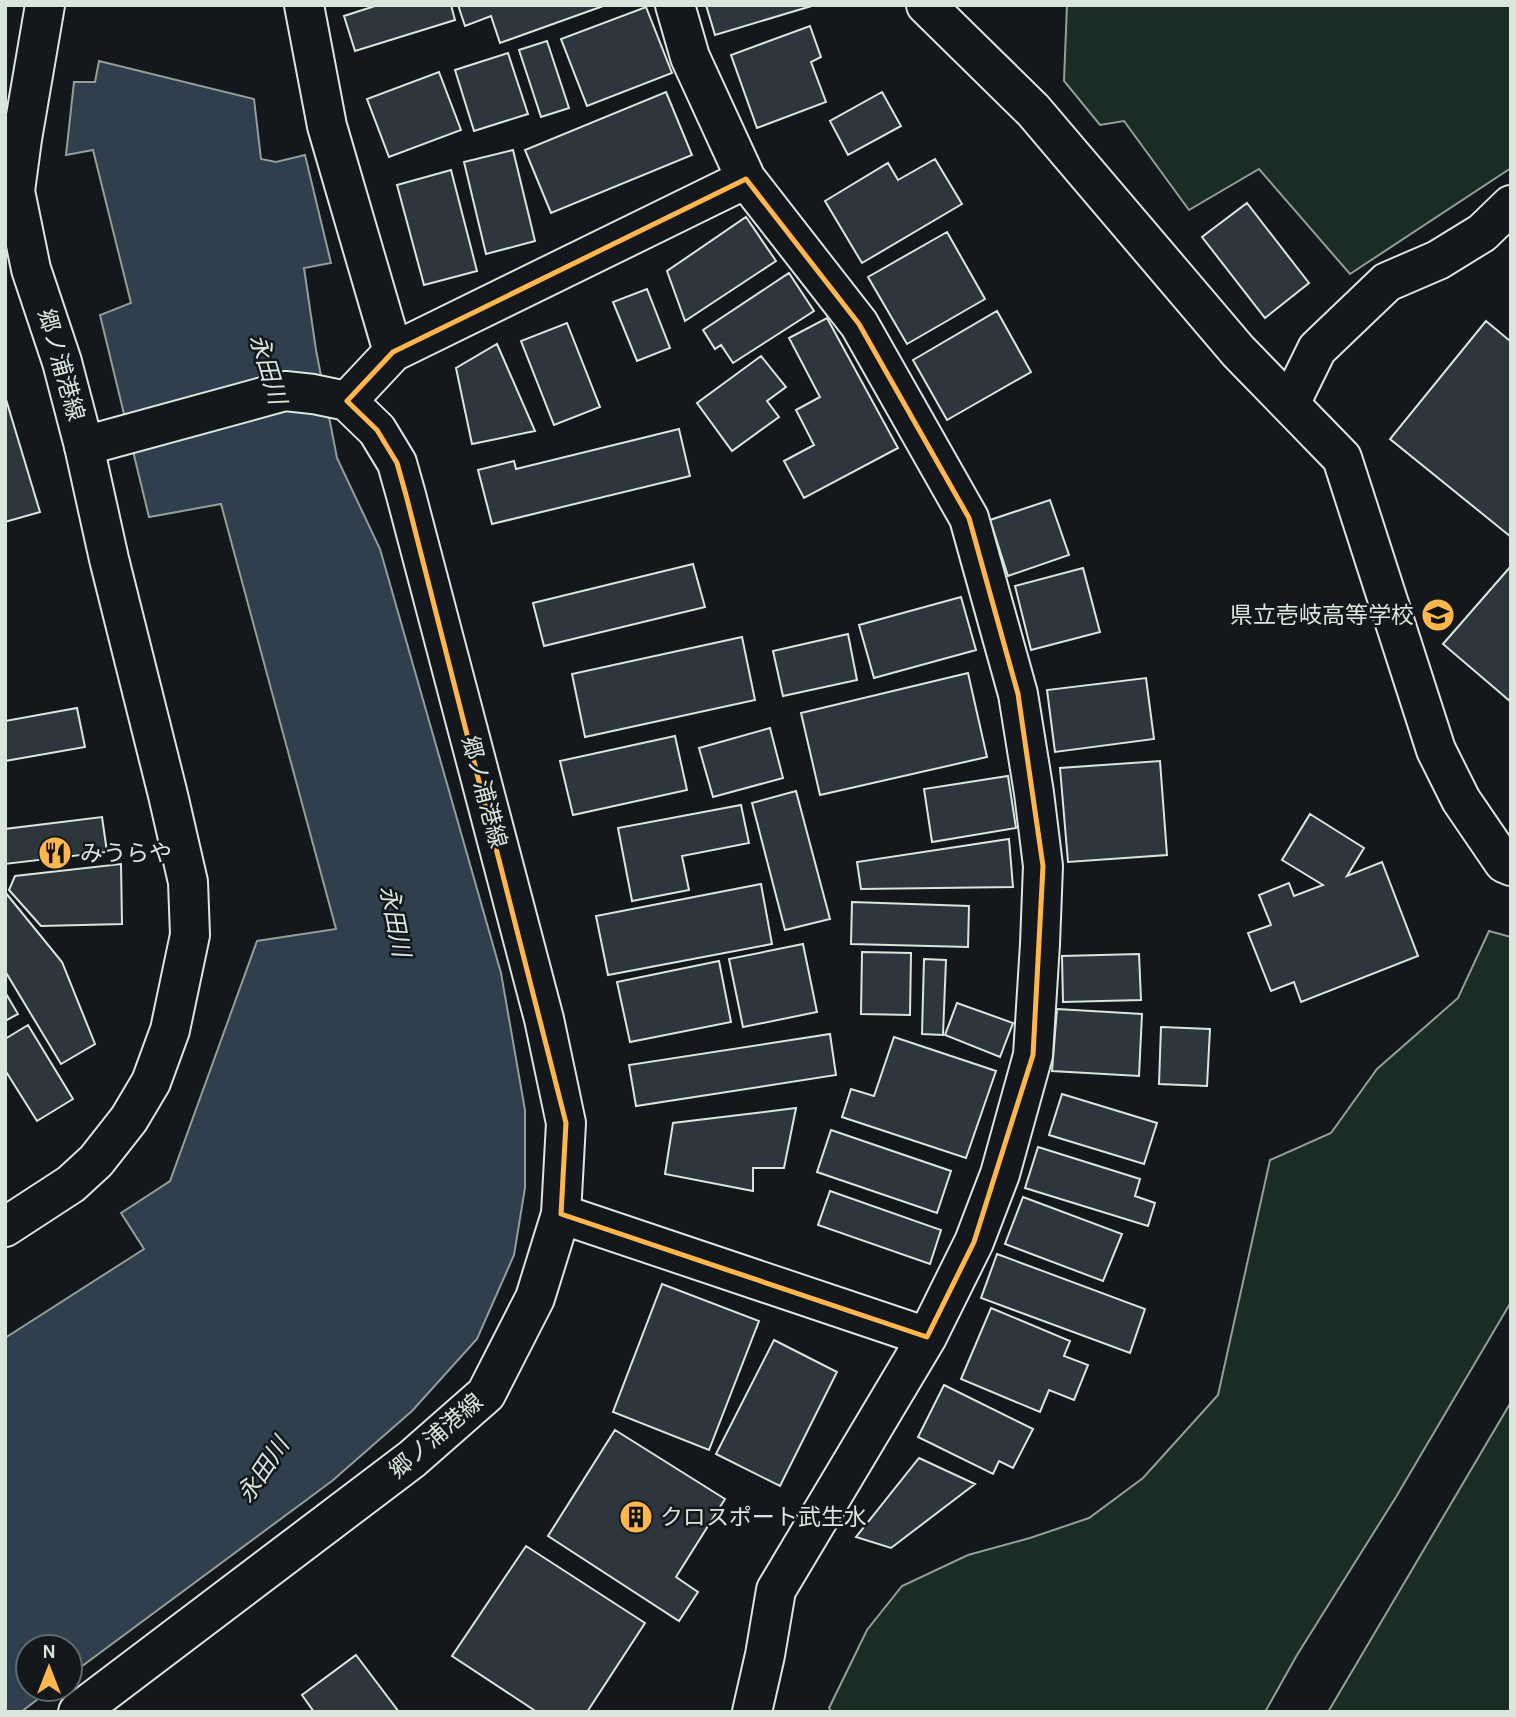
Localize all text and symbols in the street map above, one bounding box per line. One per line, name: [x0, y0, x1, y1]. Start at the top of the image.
street label: 郷ノ浦港線: [32, 306, 90, 424]
water label: 永田川: [244, 330, 293, 410]
school or university icon: 県立壱岐高等学校: [1419, 596, 1457, 634]
place label: 県立壱岐高等学校: [1230, 602, 1414, 629]
street label: 郷ノ浦港線: [456, 733, 512, 851]
restaurant icon: みうらや: [36, 834, 74, 872]
place label: みうらや: [80, 840, 172, 867]
water label: 永田川: [374, 883, 416, 962]
street label: 郷ノ浦港線: [384, 1388, 488, 1484]
water label: 永田川: [231, 1430, 296, 1508]
building icon: クロスポート武生水: [617, 1498, 655, 1536]
place label: クロスポート武生水: [660, 1504, 867, 1531]
north arrow: [14, 1633, 84, 1703]
text: N: [42, 1641, 56, 1663]

